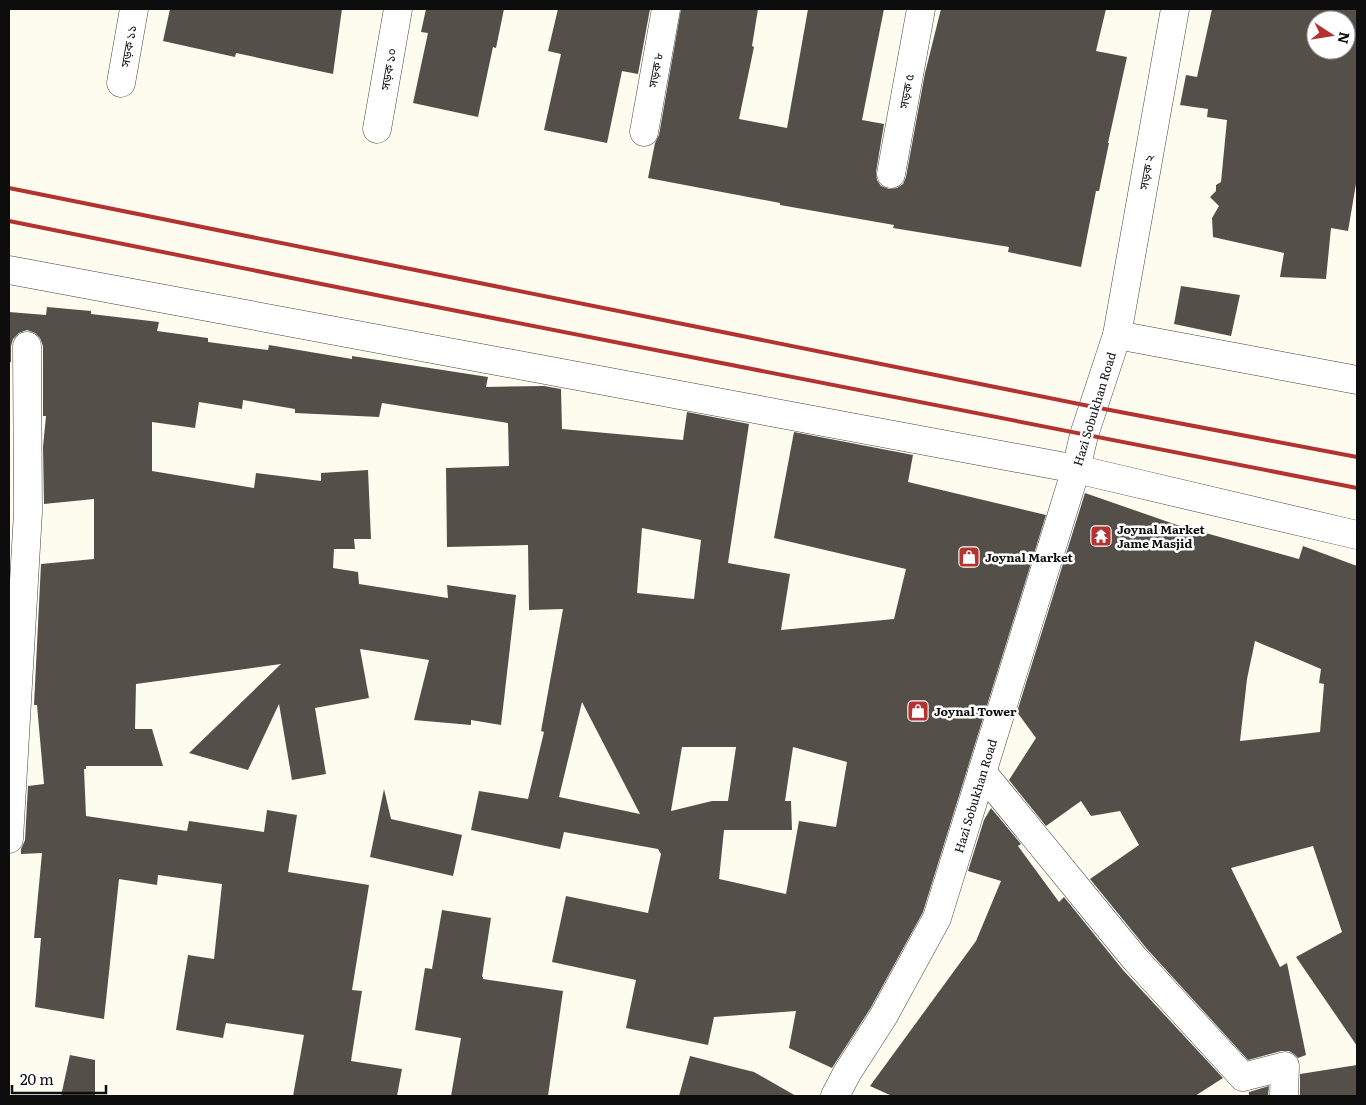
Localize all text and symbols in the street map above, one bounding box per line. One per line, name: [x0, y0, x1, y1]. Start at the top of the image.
north arrow: [1306, 10, 1356, 60]
street label: সড়ক ১১: [115, 24, 141, 69]
text: N: [1334, 30, 1356, 46]
street label: সড়ক ১০: [375, 47, 401, 92]
street label: সড়ক ৮: [643, 51, 667, 90]
street label: সড়ক ৫: [894, 72, 918, 111]
street label: সড়ক ২: [1134, 153, 1158, 192]
street label: Hazi Sobukhan Road: [1068, 349, 1120, 468]
place label: Joynal Market Jame Masjid: [1117, 520, 1206, 552]
temple icon: Joynal Market Jame Masjid: [1089, 524, 1113, 548]
shop icon: Joynal Market: [957, 545, 981, 569]
place label: Joynal Market: [985, 548, 1074, 566]
shop icon: Joynal Tower: [906, 699, 930, 723]
place label: Joynal Tower: [934, 702, 1017, 720]
street label: Hazi Sobukhan Road: [949, 736, 1001, 855]
scale bar: [12, 1062, 106, 1094]
text: 20 m: [20, 1067, 54, 1090]

